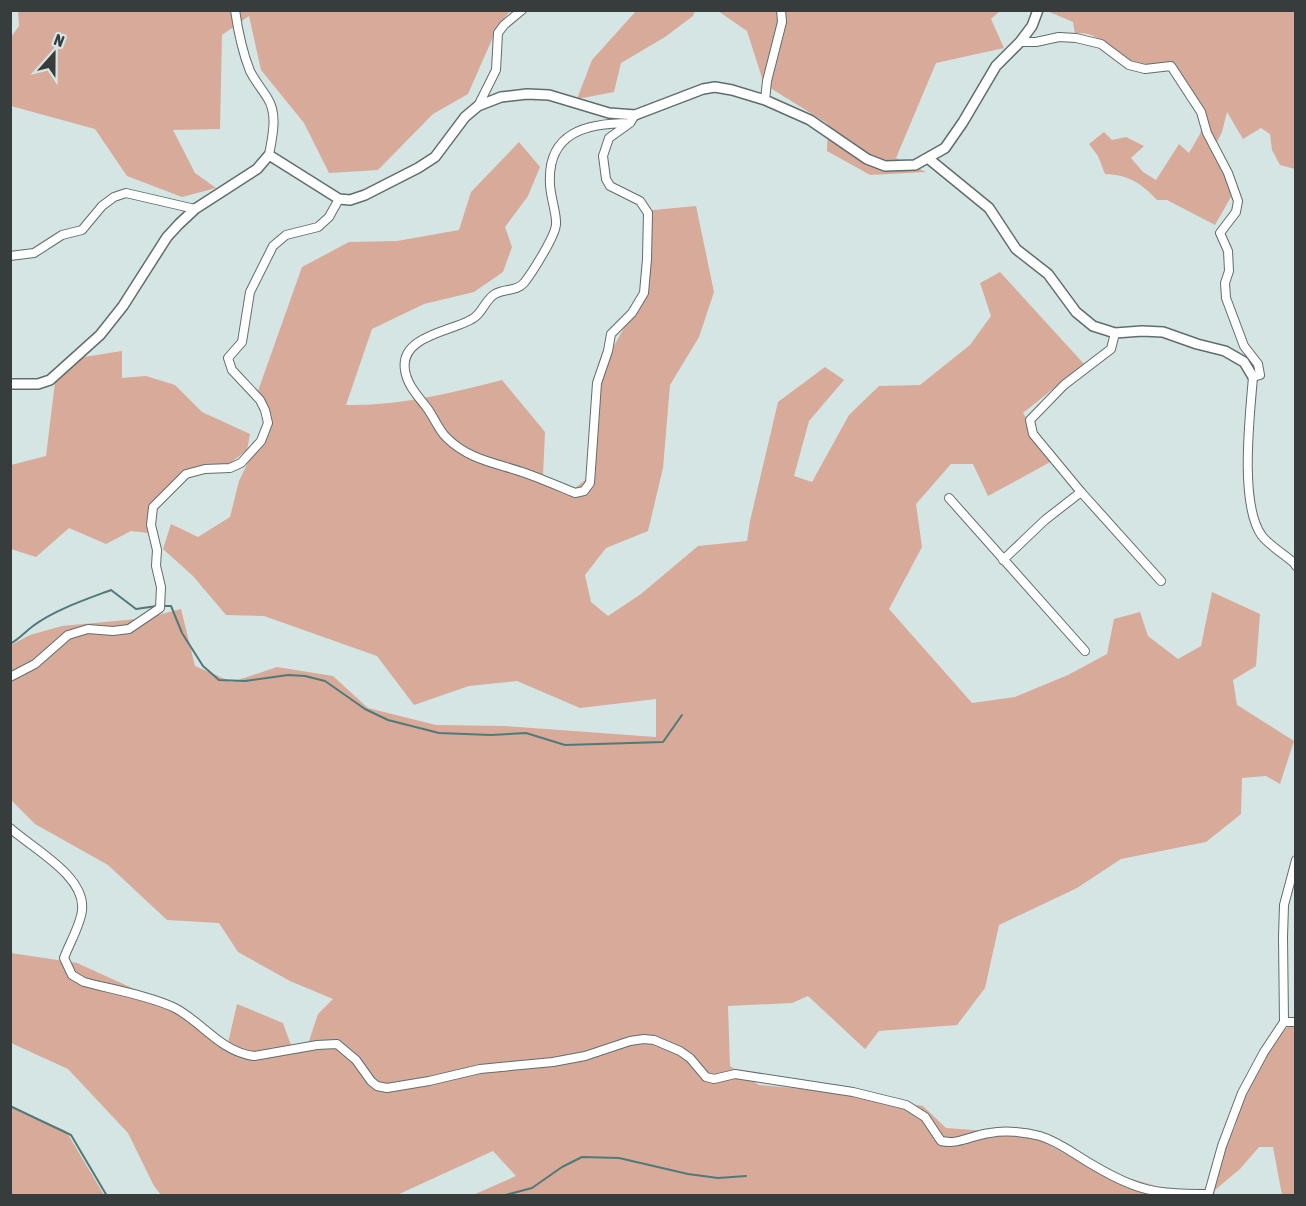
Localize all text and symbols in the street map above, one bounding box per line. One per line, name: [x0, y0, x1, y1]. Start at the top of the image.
north arrow: [24, 24, 84, 84]
text: N: [52, 30, 67, 50]

